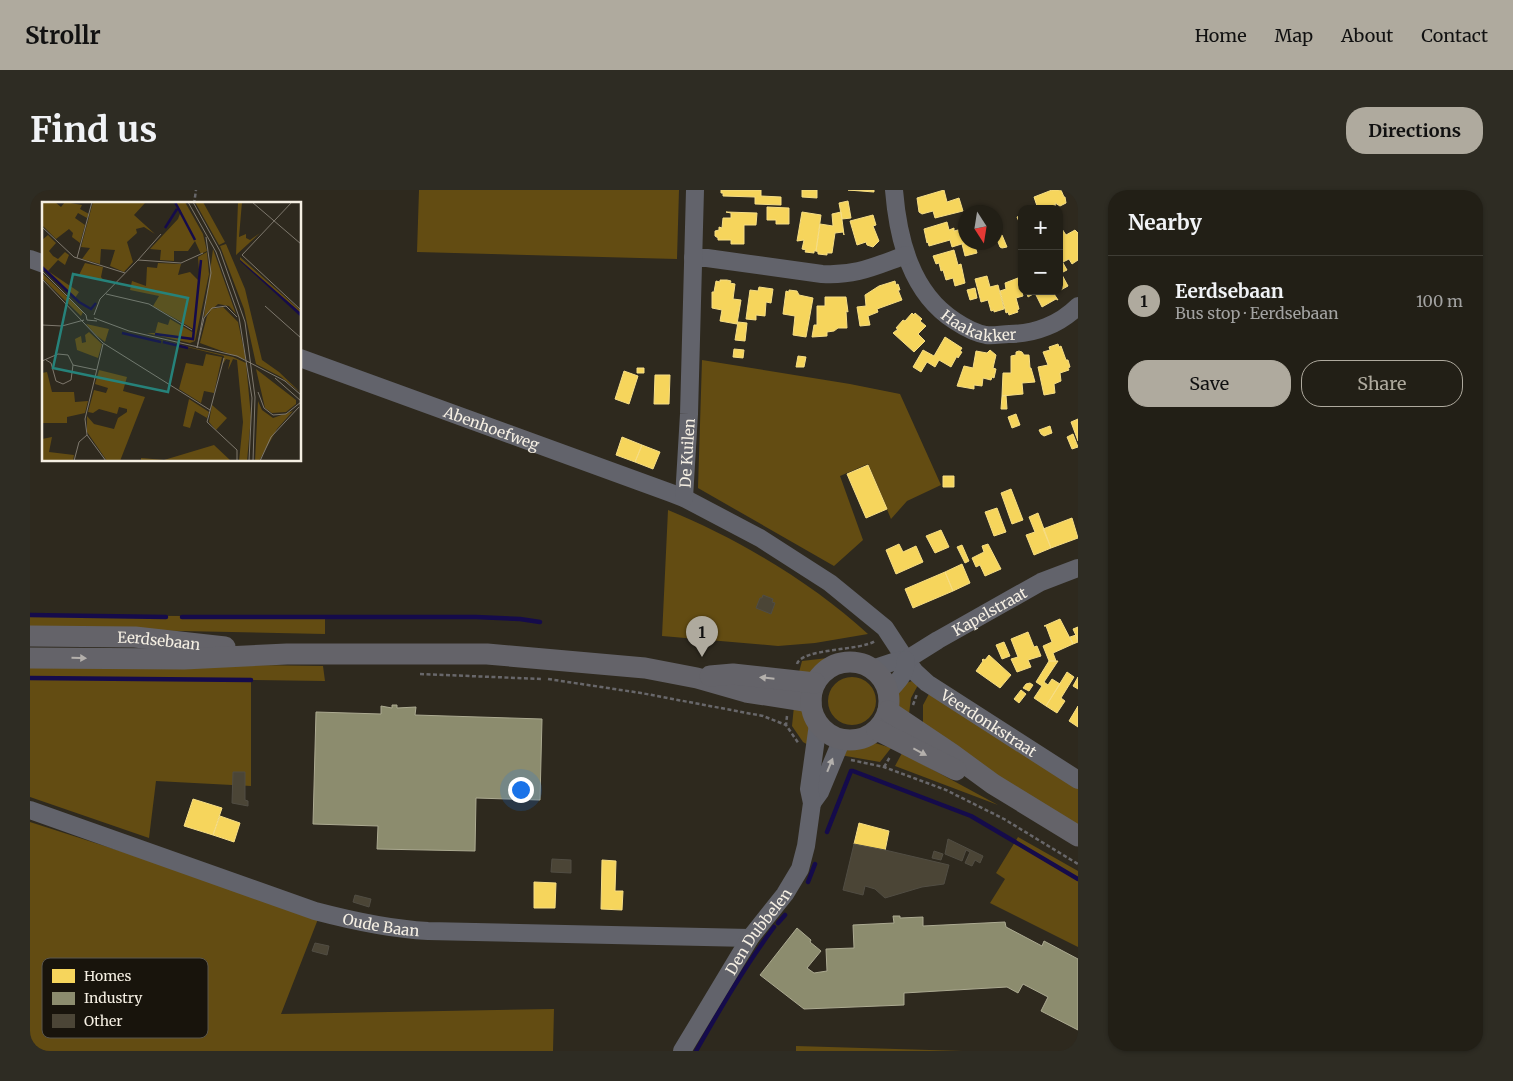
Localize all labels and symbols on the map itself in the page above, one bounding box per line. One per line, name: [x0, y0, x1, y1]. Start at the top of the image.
inset map: [42, 202, 301, 461]
north arrow: [958, 205, 1003, 250]
street label: Haakakker: [938, 305, 1017, 345]
street label: Abenhoefweg: [440, 401, 542, 454]
street label: De Kuilen: [675, 418, 698, 489]
street label: Kapelstraat: [949, 582, 1030, 640]
pin: 1: [686, 616, 718, 657]
street label: Eerdsebaan: [117, 627, 201, 654]
one-way arrow: [71, 654, 87, 662]
one-way arrow: [759, 674, 775, 682]
street label: Veerdonkstraat: [936, 684, 1041, 761]
one-way arrow: [913, 748, 927, 756]
one-way arrow: [827, 758, 835, 773]
your location: [508, 777, 534, 803]
street label: Den Dubbelen: [721, 885, 796, 978]
street label: Oude Baan: [341, 909, 420, 940]
legend: [42, 958, 208, 1038]
text: Homes: [84, 967, 131, 985]
text: Industry: [84, 989, 143, 1007]
text: Other: [84, 1012, 123, 1030]

